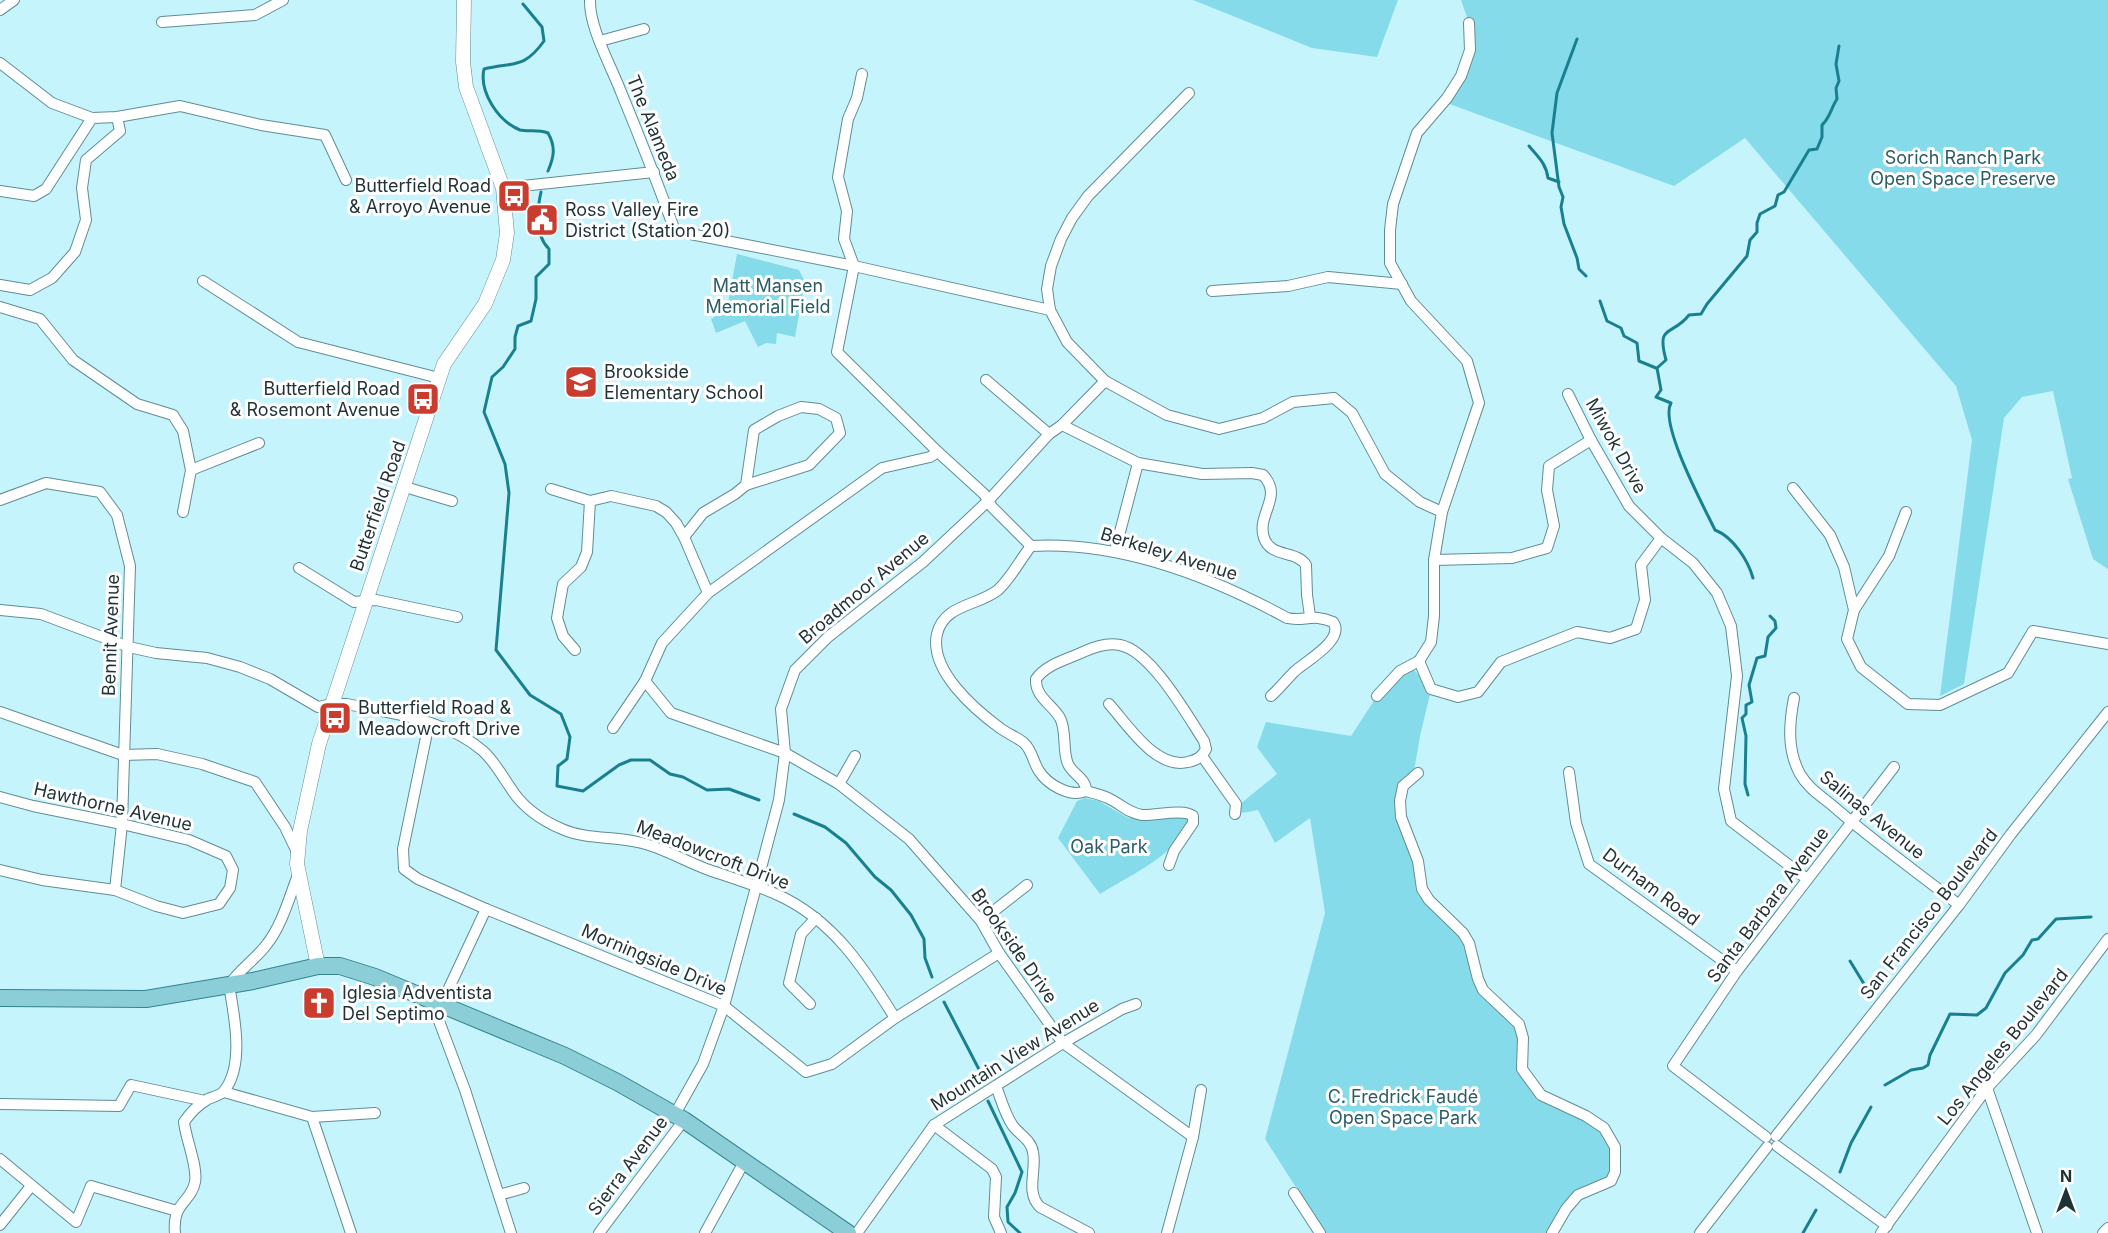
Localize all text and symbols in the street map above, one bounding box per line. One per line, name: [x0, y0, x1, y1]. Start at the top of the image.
street label: The Alameda: [623, 72, 684, 184]
park label: Sorich Ranch Park Open Space Preserve: [1870, 147, 2056, 189]
place label: Butterfield Road & Arroyo Avenue: [349, 175, 491, 217]
bus stop icon: Butterfield Road & Arroyo Avenue: [496, 178, 532, 214]
place label: Ross Valley Fire District (Station 20): [565, 199, 730, 241]
public building icon: Ross Valley Fire District (Station 20): [524, 202, 560, 238]
park label: Matt Mansen Memorial Field: [705, 275, 831, 317]
place label: Brookside Elementary School: [604, 361, 763, 403]
school or university icon: Brookside Elementary School: [563, 364, 599, 400]
place label: Butterfield Road & Rosemont Avenue: [230, 378, 400, 420]
bus stop icon: Butterfield Road & Rosemont Avenue: [405, 381, 441, 417]
street label: Miwok Drive: [1582, 395, 1651, 497]
street label: Butterfield Road: [345, 438, 410, 574]
street label: Berkeley Avenue: [1098, 523, 1240, 584]
street label: Broadmoor Avenue: [795, 527, 933, 648]
street label: Bennit Avenue: [98, 574, 123, 696]
place label: Butterfield Road & Meadowcroft Drive: [358, 697, 520, 739]
bus stop icon: Butterfield Road & Meadowcroft Drive: [317, 700, 353, 736]
street label: Salinas Avenue: [1816, 766, 1929, 863]
street label: Hawthorne Avenue: [32, 778, 194, 835]
street label: Meadowcroft Drive: [634, 816, 793, 893]
street label: Santa Barbara Avenue: [1702, 823, 1833, 986]
street label: San Francisco Boulevard: [1855, 824, 2002, 1003]
park label: Oak Park: [1070, 836, 1148, 857]
street label: Durham Road: [1599, 843, 1704, 930]
street label: Brookside Drive: [967, 884, 1062, 1007]
street label: Morningside Drive: [578, 919, 730, 1000]
street label: Los Angeles Boulevard: [1933, 964, 2072, 1129]
place label: Iglesia Adventista Del Septimo: [342, 982, 492, 1024]
church icon: Iglesia Adventista Del Septimo: [301, 985, 337, 1021]
street label: Mountain View Avenue: [927, 994, 1103, 1115]
park label: C. Fredrick Faudé Open Space Park: [1328, 1086, 1478, 1128]
street label: Sierra Avenue: [584, 1112, 672, 1219]
north arrow: [2036, 1161, 2096, 1221]
text: N: [2060, 1166, 2072, 1186]

